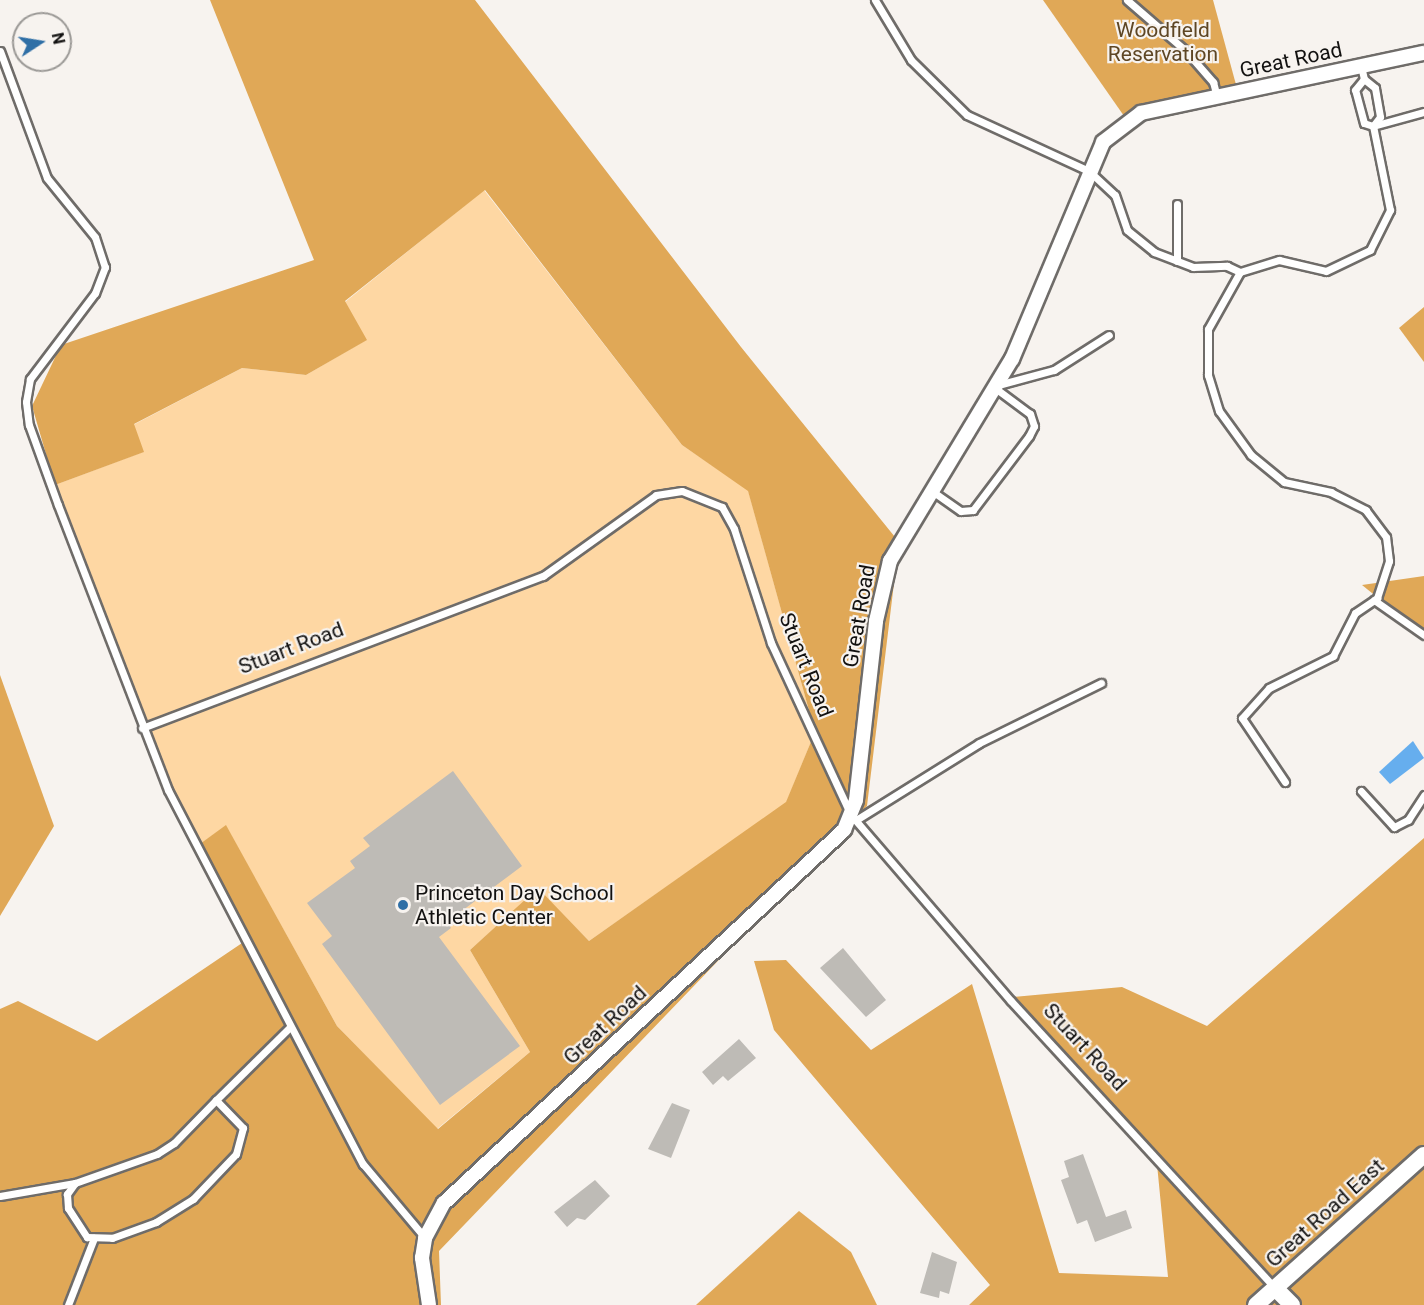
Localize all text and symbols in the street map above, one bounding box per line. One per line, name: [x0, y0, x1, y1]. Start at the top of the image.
north arrow: [12, 12, 72, 72]
park label: Woodfield Reservation: [1108, 17, 1218, 67]
text: N: [48, 31, 69, 46]
street label: Great Road: [1237, 37, 1345, 83]
street label: Great Road: [838, 563, 880, 669]
street label: Stuart Road: [774, 609, 838, 721]
street label: Stuart Road: [235, 616, 347, 680]
place label: Princeton Day School Athletic Center: [415, 880, 614, 930]
marker: Princeton Day School Athletic Center: [396, 898, 410, 912]
street label: Great Road: [558, 980, 652, 1070]
street label: Stuart Road: [1038, 998, 1132, 1096]
street label: Great Road East: [1261, 1153, 1389, 1273]

